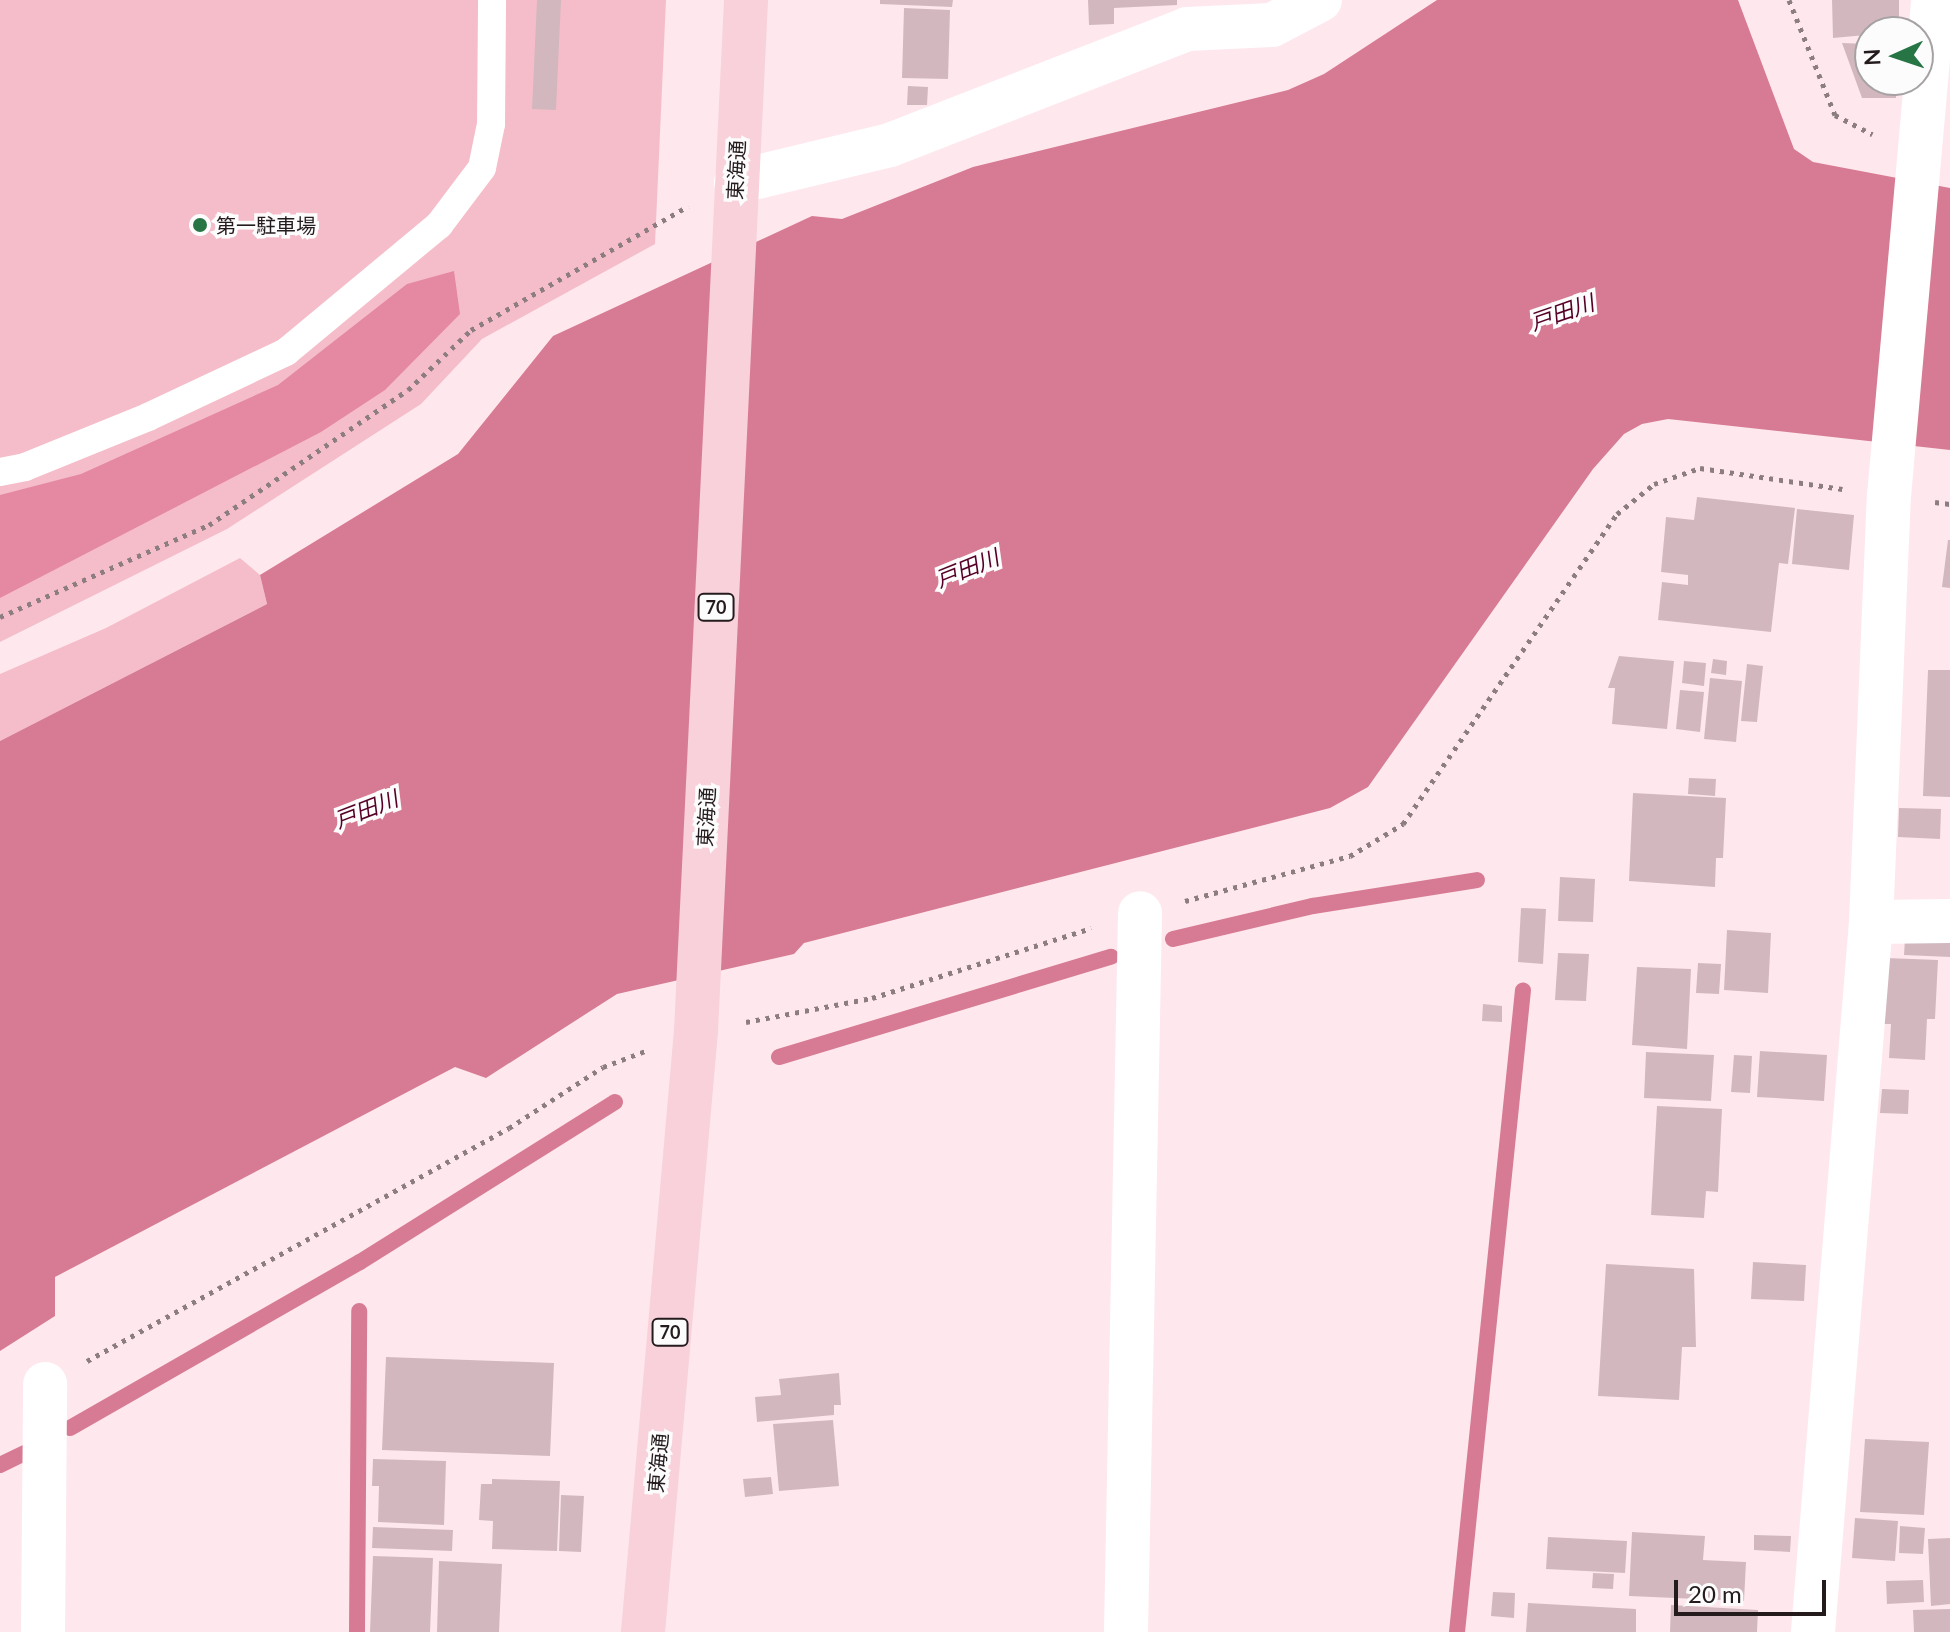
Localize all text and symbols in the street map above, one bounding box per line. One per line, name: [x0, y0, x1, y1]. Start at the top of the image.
north arrow: [1854, 16, 1934, 96]
text: N: [1858, 48, 1885, 66]
street label: 東海通: [722, 139, 750, 201]
place label: 第一駐車場: [216, 213, 316, 237]
marker: 第一駐車場: [191, 216, 209, 234]
water label: 戸田川: [1527, 289, 1597, 335]
water label: 戸田川: [931, 543, 1003, 593]
road number: 70: [696, 593, 736, 621]
water label: 戸田川: [330, 785, 402, 833]
street label: 東海通: [692, 786, 720, 848]
road number: 70: [650, 1318, 690, 1346]
street label: 東海通: [643, 1432, 673, 1494]
scale bar: [1678, 1564, 1830, 1614]
text: 20 m: [1688, 1579, 1742, 1608]

